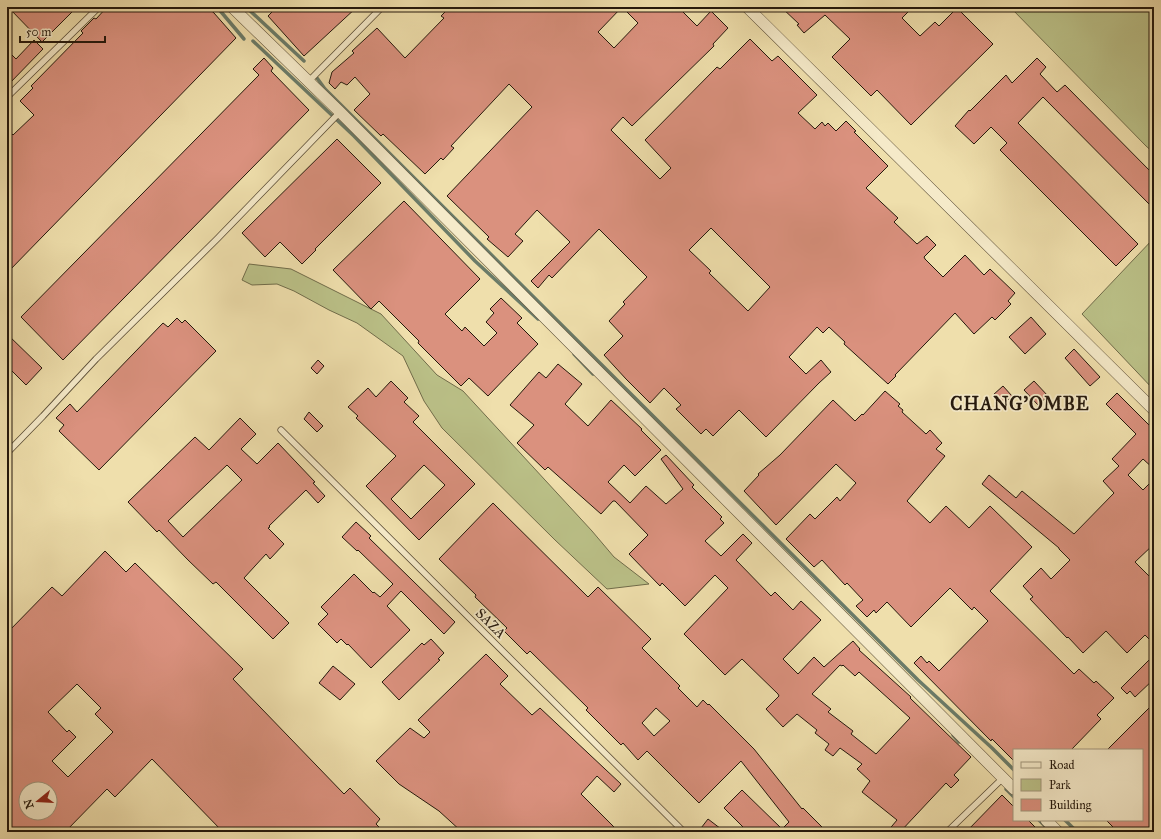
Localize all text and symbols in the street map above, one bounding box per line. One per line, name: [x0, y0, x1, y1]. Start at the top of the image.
scale bar: [20, 18, 105, 44]
text: 50 m: [26, 25, 51, 39]
district label: CHANG'OMBE: [950, 393, 1090, 415]
street label: SAZA: [472, 605, 510, 642]
legend: [1013, 749, 1143, 821]
text: Road: [1049, 758, 1075, 772]
text: Park: [1049, 778, 1071, 792]
north arrow: [18, 781, 58, 821]
text: N: [21, 797, 37, 810]
text: Building: [1049, 798, 1092, 813]

